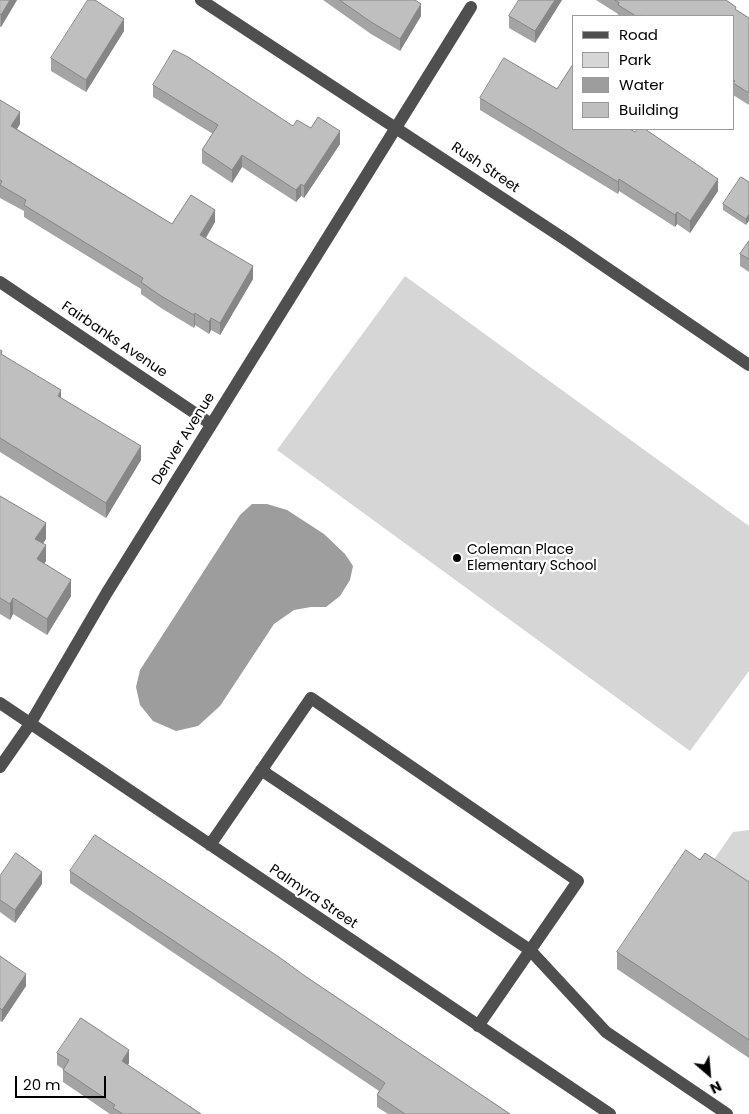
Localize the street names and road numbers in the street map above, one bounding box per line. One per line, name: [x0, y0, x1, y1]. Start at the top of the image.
street label: Rush Street: [448, 139, 522, 197]
street label: Fairbanks Avenue: [58, 298, 170, 382]
street label: Denver Avenue: [149, 390, 219, 488]
street label: Palmyra Street: [266, 861, 360, 933]

